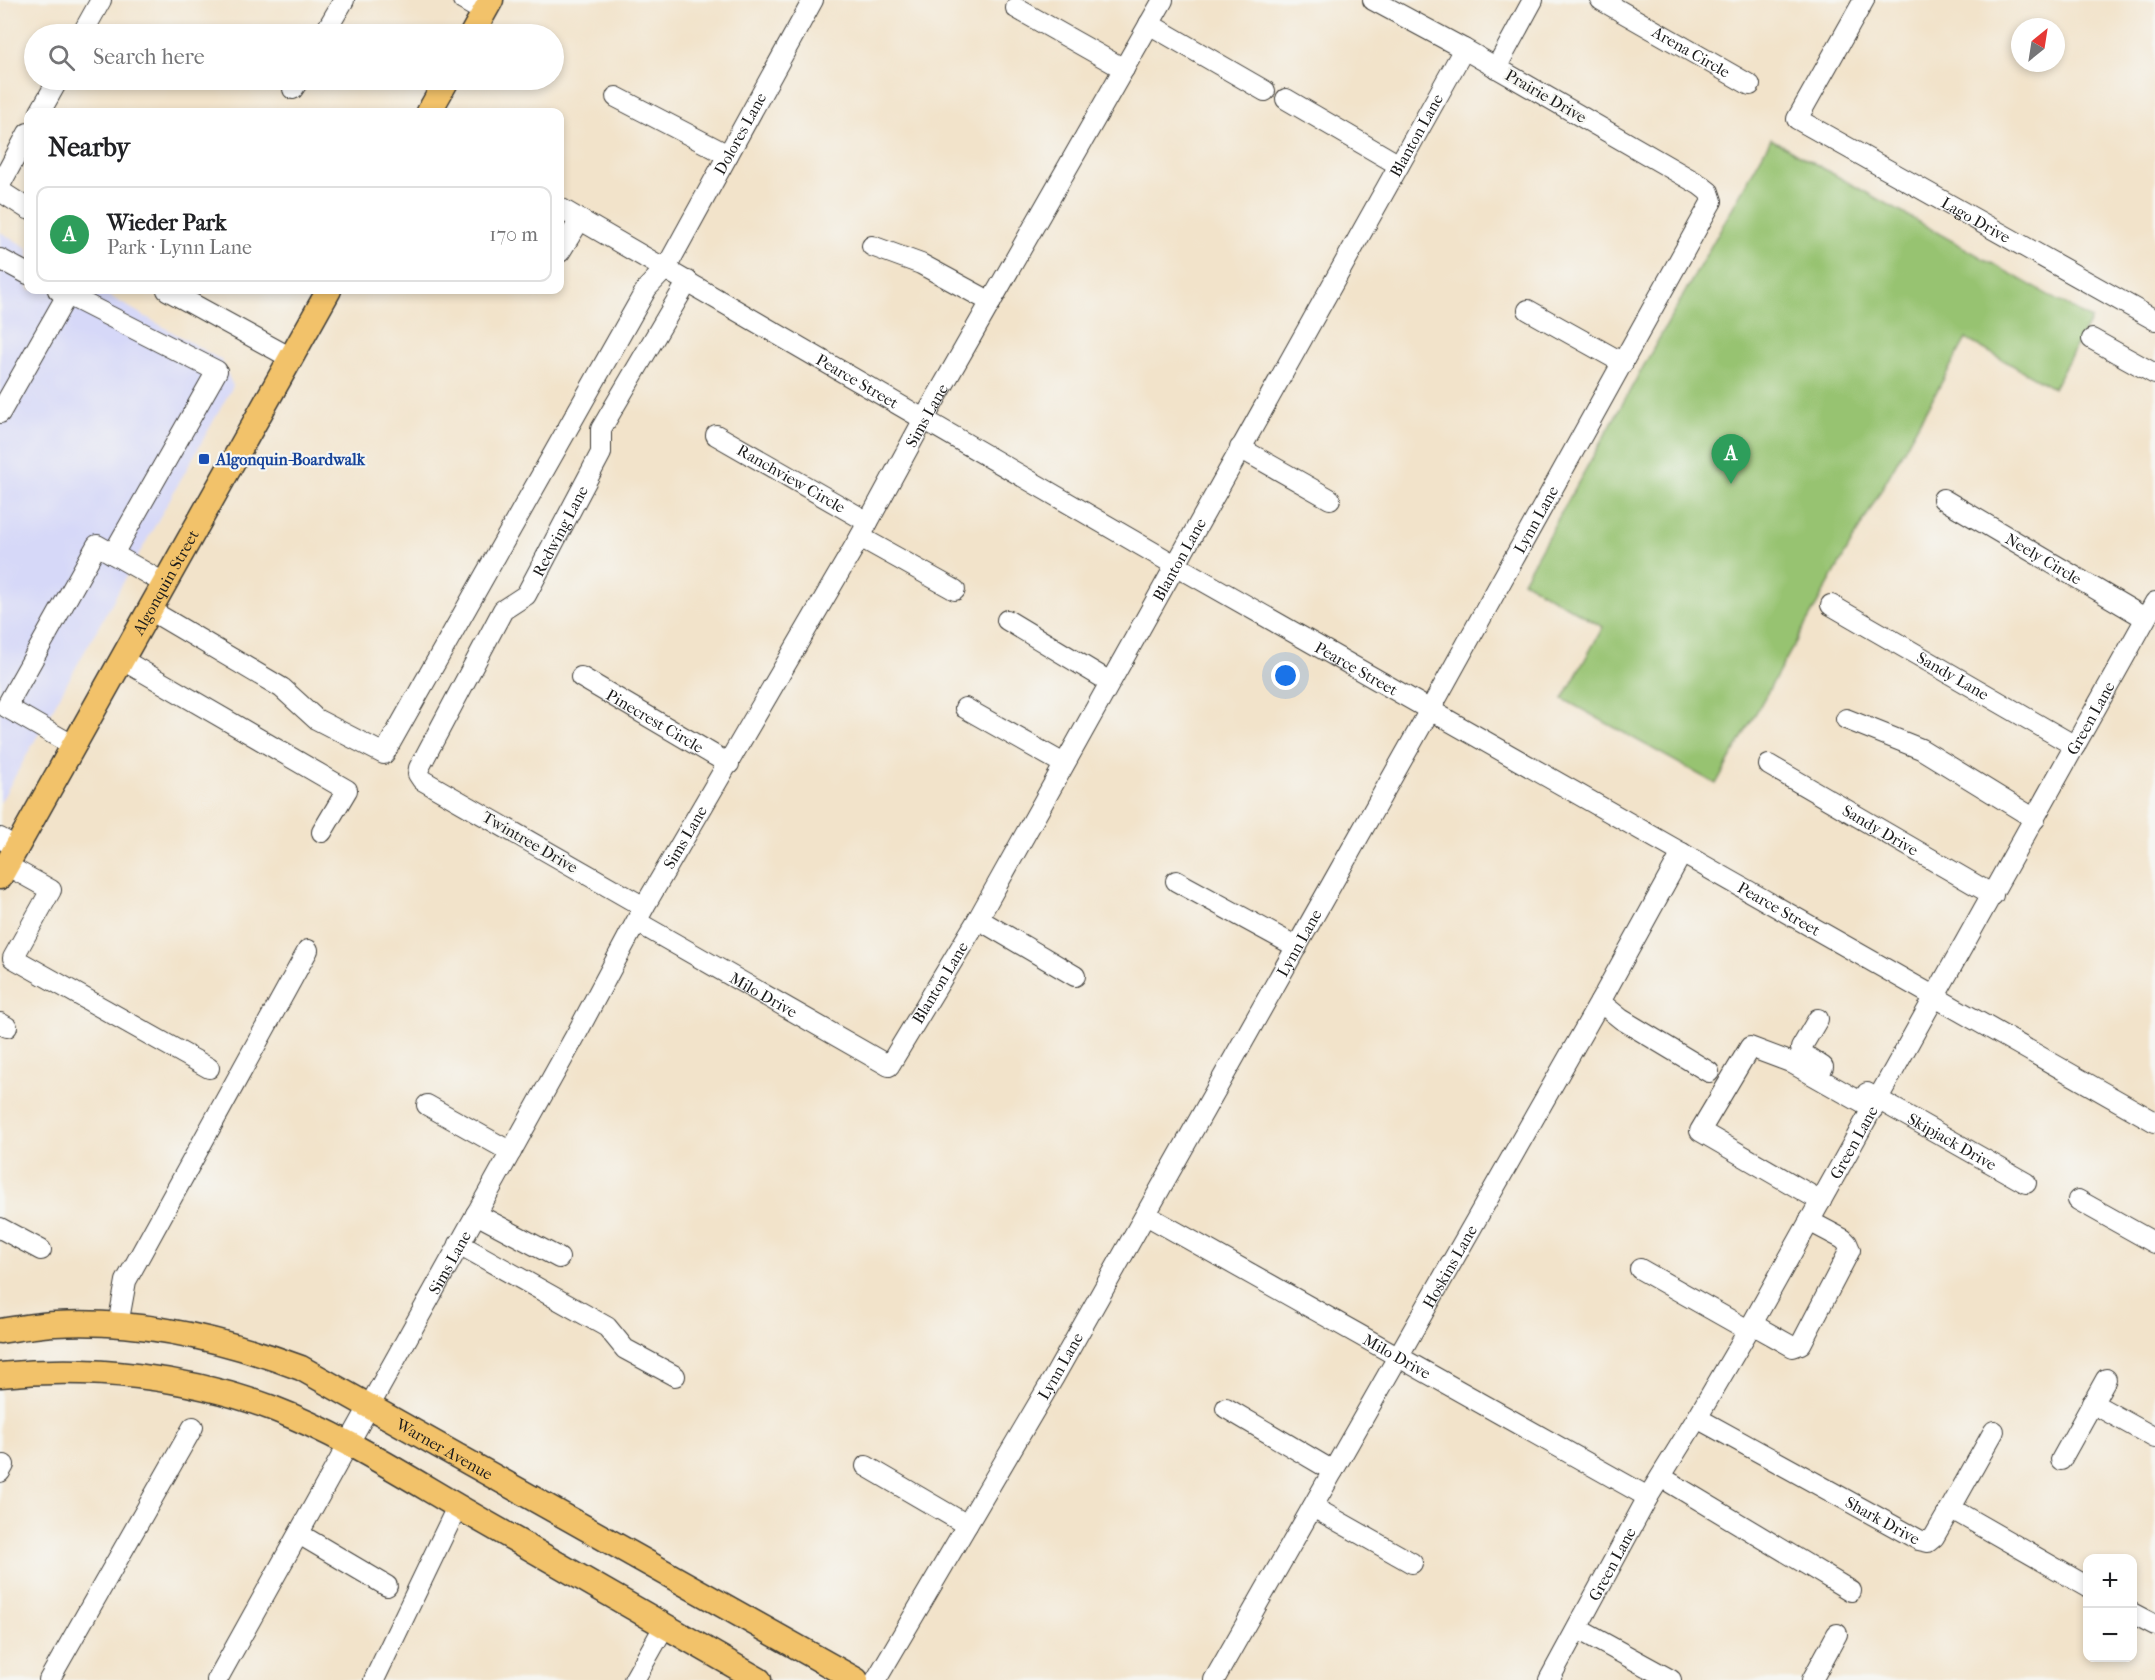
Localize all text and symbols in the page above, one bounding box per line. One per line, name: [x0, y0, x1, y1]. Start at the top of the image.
north arrow: [2011, 18, 2065, 72]
street label: Arena Circle: [1648, 21, 1734, 81]
search box: [24, 24, 564, 90]
icon: search: [45, 41, 78, 74]
text: Search here: [93, 44, 205, 70]
street label: Prairie Drive: [1502, 65, 1590, 127]
street label: Dolores Lane: [710, 89, 770, 178]
street label: Blanton Lane: [1385, 90, 1447, 180]
text: Nearby: [48, 132, 130, 163]
street label: Lago Drive: [1938, 193, 2014, 247]
text: Wieder Park: [107, 210, 226, 236]
text: A: [63, 223, 76, 246]
text: 170 m: [489, 223, 538, 246]
text: Park · Lynn Lane: [107, 236, 252, 259]
street label: Pearce Street: [813, 349, 902, 412]
street label: Sims Lane: [901, 380, 952, 451]
pin: A: [1712, 434, 1750, 484]
street label: Ranchview Circle: [734, 440, 849, 517]
place label: Algonquin-Boardwalk: [215, 450, 366, 470]
marker: Algonquin-Boardwalk: [197, 452, 211, 466]
street label: Redwing Lane: [528, 482, 592, 580]
street label: Lynn Lane: [1509, 482, 1562, 556]
street label: Blanton Lane: [1148, 514, 1210, 604]
street label: Algonquin Street: [128, 526, 202, 639]
street label: Neely Circle: [2002, 529, 2085, 588]
street label: Pearce Street: [1312, 637, 1402, 699]
street label: Sandy Lane: [1914, 647, 1992, 704]
your location: [1271, 661, 1300, 690]
street label: Green Lane: [2062, 678, 2118, 758]
street label: Pinecrest Circle: [603, 685, 707, 757]
street label: Sandy Drive: [1839, 800, 1922, 859]
street label: Sims Lane: [659, 802, 711, 872]
street label: Twintree Drive: [479, 807, 581, 877]
street label: Pearce Street: [1734, 877, 1824, 940]
street label: Lynn Lane: [1272, 906, 1325, 980]
street label: Blanton Lane: [908, 938, 972, 1027]
street label: Milo Drive: [727, 968, 801, 1021]
street label: Green Lane: [1825, 1102, 1881, 1182]
street label: Skipjack Drive: [1904, 1109, 2000, 1174]
street label: Hoskins Lane: [1418, 1221, 1481, 1311]
street label: Sims Lane: [424, 1227, 475, 1297]
street label: Lynn Lane: [1033, 1329, 1087, 1403]
street label: Milo Drive: [1360, 1330, 1434, 1383]
street label: Warner Avenue: [392, 1414, 496, 1484]
street label: Shark Drive: [1842, 1492, 1923, 1548]
street label: Green Lane: [1584, 1524, 1639, 1604]
map controls: [2083, 1554, 2137, 1662]
button: +: [2083, 1554, 2137, 1608]
button: −: [2083, 1608, 2137, 1662]

